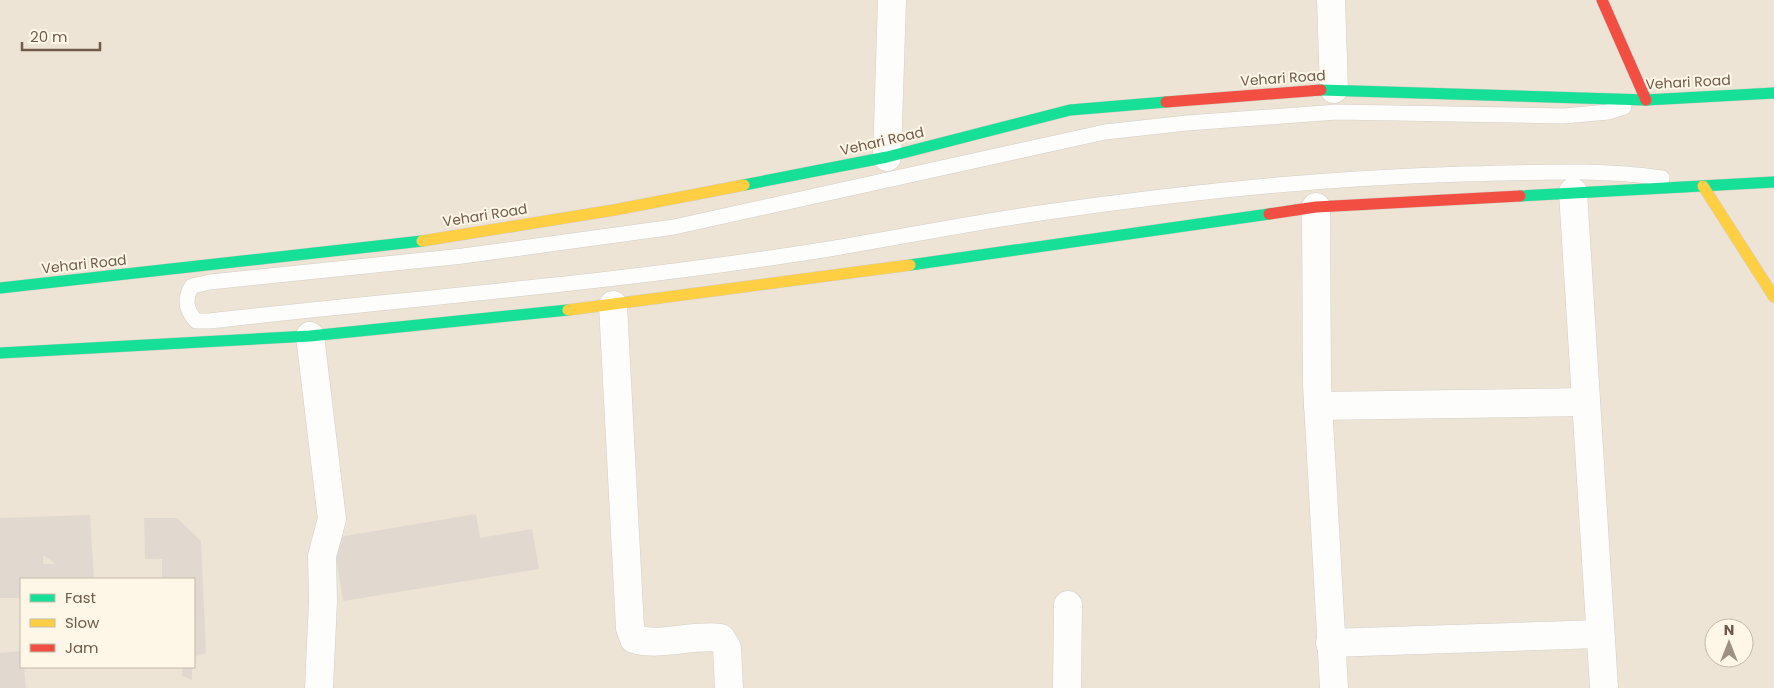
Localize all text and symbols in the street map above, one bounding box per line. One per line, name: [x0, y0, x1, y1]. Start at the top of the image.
scale bar: [22, 20, 100, 52]
text: 20 m: [30, 26, 68, 47]
street label: Vehari Road: [1240, 65, 1326, 91]
street label: Vehari Road: [1645, 70, 1731, 94]
street label: Vehari Road: [838, 122, 926, 160]
street label: Vehari Road: [441, 198, 529, 232]
street label: Vehari Road: [41, 250, 127, 278]
legend: [20, 578, 195, 668]
text: Fast: [65, 587, 96, 608]
text: Slow: [65, 612, 100, 633]
north arrow: [1704, 618, 1754, 668]
text: N: [1724, 620, 1734, 640]
text: Jam: [65, 637, 99, 658]

